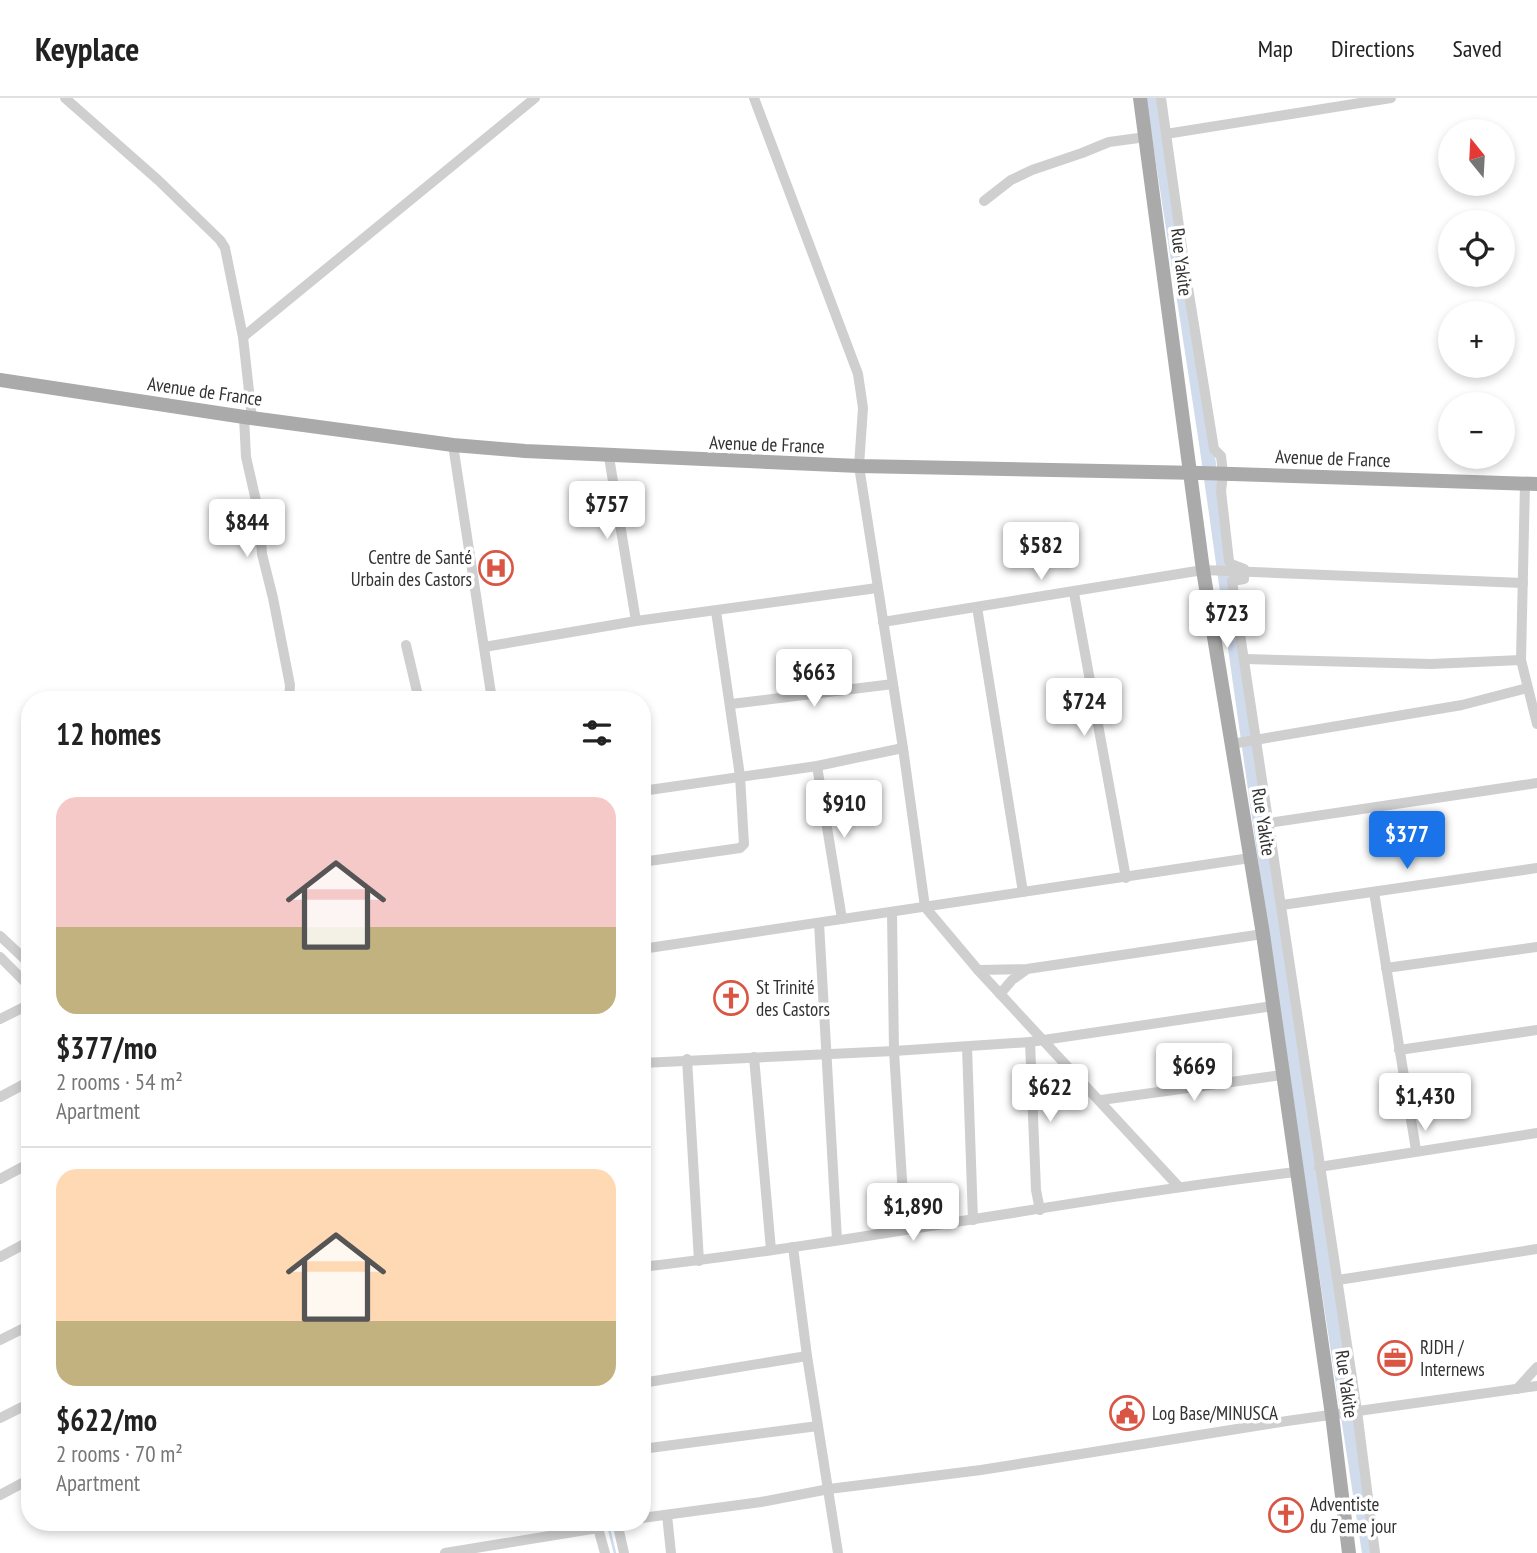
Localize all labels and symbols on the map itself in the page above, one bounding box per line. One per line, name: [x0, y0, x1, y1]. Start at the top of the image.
north arrow: [1438, 119, 1516, 196]
street label: Rue Yakite: [1166, 227, 1198, 298]
street label: Avenue de France: [146, 371, 264, 411]
street label: Avenue de France: [709, 430, 825, 458]
street label: Avenue de France: [1275, 444, 1391, 472]
pin: $757: [566, 482, 648, 541]
pin: $844: [206, 500, 288, 559]
pin: $582: [1000, 522, 1082, 582]
place label: Centre de Santé Urbain des Castors: [351, 545, 472, 591]
hospital icon: Centre de Santé Urbain des Castors: [477, 549, 515, 587]
pin: $723: [1186, 590, 1268, 650]
pin: $663: [773, 650, 855, 709]
pin: $724: [1043, 678, 1125, 738]
pin: $910: [803, 780, 885, 840]
street label: Rue Yakite: [1247, 786, 1281, 858]
pin: $377: [1366, 812, 1448, 871]
place label: St Trinité des Castors: [756, 975, 830, 1021]
church icon: St Trinité des Castors: [712, 979, 750, 1017]
pin: $669: [1153, 1044, 1235, 1103]
pin: $622: [1009, 1065, 1091, 1124]
pin: $1,430: [1368, 1074, 1482, 1133]
pin: $1,890: [856, 1184, 970, 1243]
place label: RJDH / Internews: [1420, 1335, 1485, 1381]
office icon: RJDH / Internews: [1376, 1339, 1414, 1377]
street label: Rue Yakite: [1330, 1348, 1364, 1420]
public building icon: Log Base/MINUSCA: [1108, 1394, 1146, 1432]
place label: Log Base/MINUSCA: [1152, 1401, 1278, 1425]
place label: Adventiste du 7eme jour: [1310, 1492, 1397, 1538]
church icon: Adventiste du 7eme jour: [1267, 1496, 1305, 1534]

